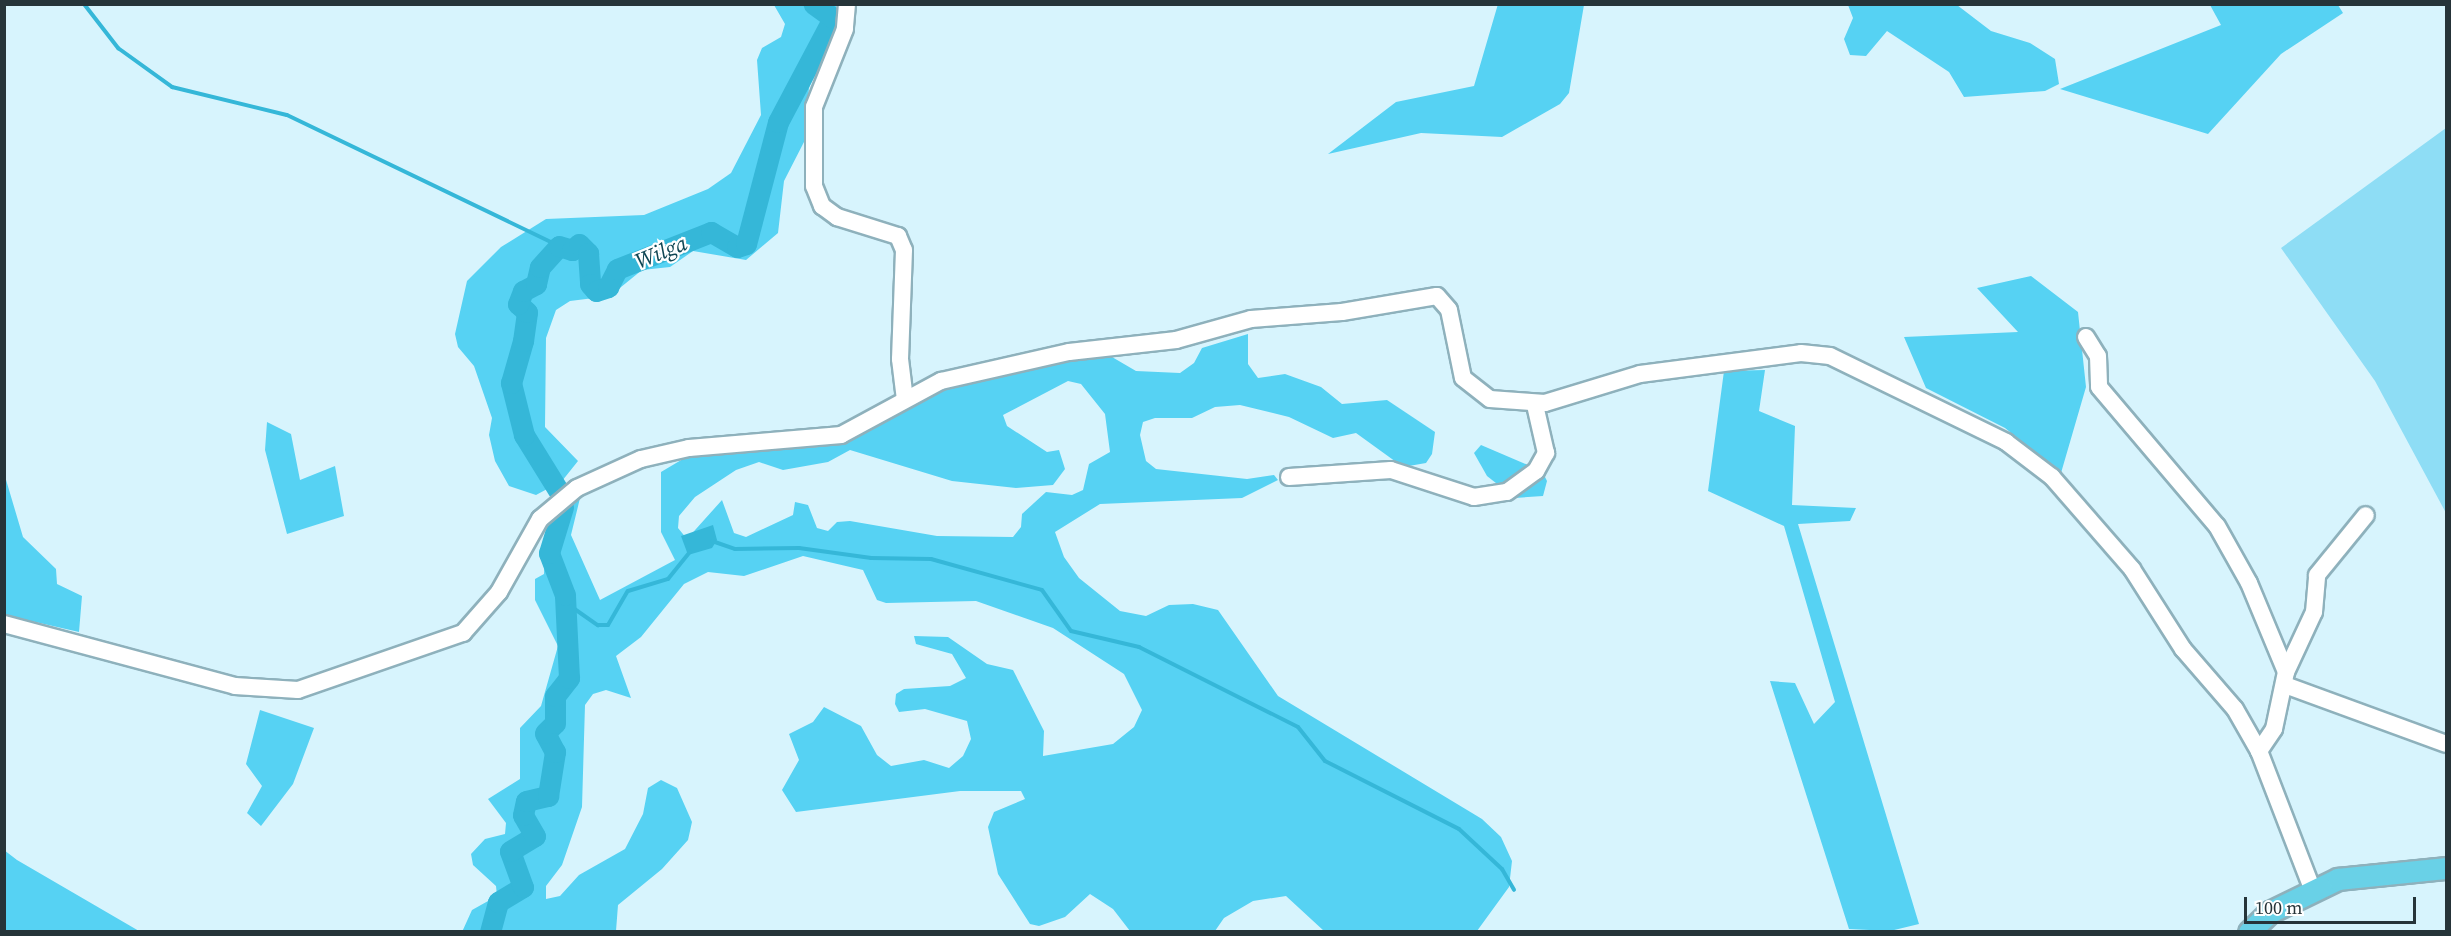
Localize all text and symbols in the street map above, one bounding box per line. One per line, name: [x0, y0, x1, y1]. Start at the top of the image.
water label: Wilga: [631, 230, 691, 274]
scale bar: [2247, 885, 2420, 923]
text: 100 m: [2255, 895, 2302, 920]

